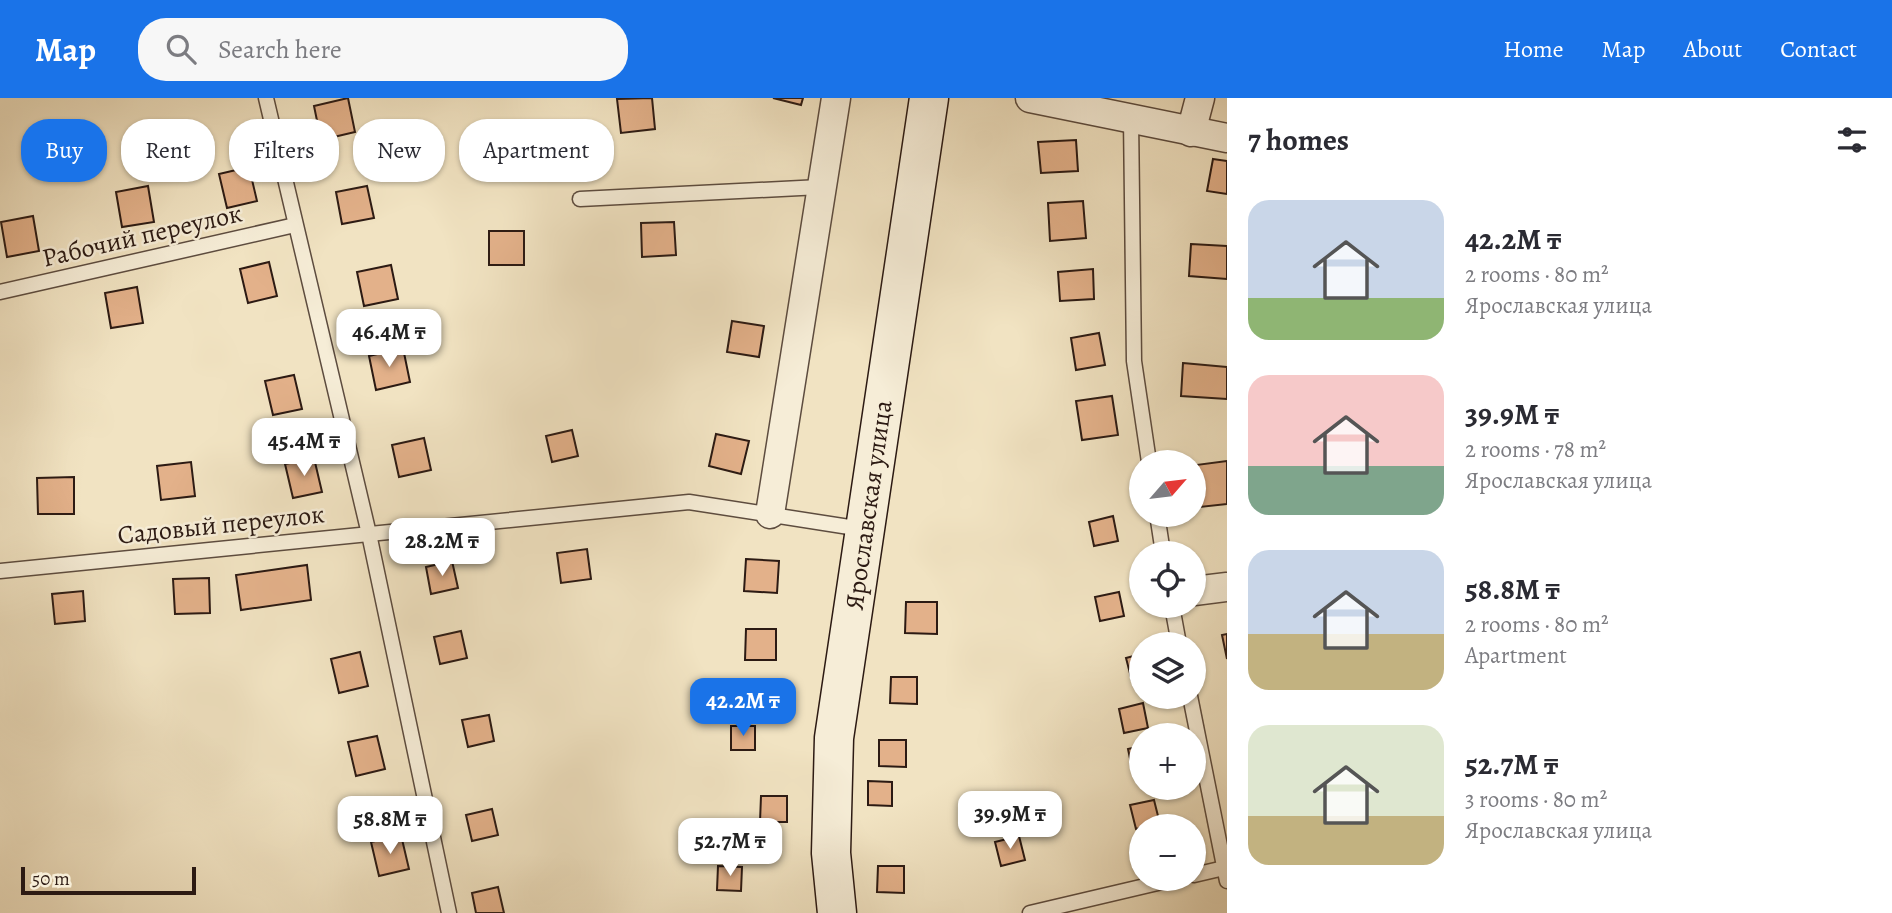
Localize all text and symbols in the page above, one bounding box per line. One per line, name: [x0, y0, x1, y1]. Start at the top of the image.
search box: [138, 18, 628, 81]
text: Map: [35, 27, 96, 72]
icon: search: [162, 30, 200, 68]
text: Search here: [218, 32, 342, 67]
text: Home: [1503, 33, 1564, 65]
text: Map: [1602, 33, 1646, 65]
text: About: [1684, 33, 1742, 65]
text: Contact: [1780, 33, 1857, 65]
chip: Buy: [21, 119, 107, 182]
chip: Rent: [121, 119, 215, 182]
chip: Filters: [229, 119, 339, 182]
chip: New: [353, 119, 445, 182]
chip: Apartment: [459, 119, 614, 182]
text: 7 homes: [1248, 120, 1349, 160]
icon: filters: [1833, 121, 1871, 159]
street label: Рабочий переулок: [39, 195, 246, 276]
text: 42.2M ₸: [1465, 219, 1561, 259]
icon: home: [1304, 228, 1388, 312]
text: 2 rooms · 80 m²: [1465, 259, 1609, 290]
text: Ярославская улица: [1465, 290, 1652, 321]
pin: 46.4M ₸: [324, 310, 454, 369]
text: 46.4M ₸: [352, 316, 426, 347]
text: 39.9M ₸: [1465, 394, 1559, 434]
street label: Ярославская улица: [836, 398, 901, 612]
icon: home: [1304, 403, 1388, 487]
pin: 45.4M ₸: [239, 418, 369, 478]
text: 45.4M ₸: [268, 425, 340, 456]
text: 2 rooms · 78 m²: [1465, 434, 1606, 465]
north arrow: [1129, 450, 1206, 527]
map controls: [1129, 450, 1206, 891]
text: Ярославская улица: [1465, 465, 1652, 496]
street label: Садовый переулок: [116, 496, 326, 553]
pin: 28.2M ₸: [377, 518, 507, 578]
text: 28.2M ₸: [405, 525, 479, 556]
button: locate: [1129, 541, 1206, 618]
text: 58.8M ₸: [1465, 569, 1560, 609]
icon: home: [1304, 578, 1388, 662]
text: 2 rooms · 80 m²: [1465, 609, 1609, 640]
button: layers: [1129, 632, 1206, 709]
text: Apartment: [1465, 640, 1567, 671]
pin: 42.2M ₸: [678, 678, 808, 738]
text: 42.2M ₸: [706, 685, 780, 716]
button: +: [1129, 723, 1206, 800]
text: 52.7M ₸: [1465, 744, 1558, 784]
icon: home: [1304, 753, 1388, 837]
text: 3 rooms · 80 m²: [1465, 784, 1607, 815]
pin: 39.9M ₸: [945, 792, 1075, 851]
pin: 58.8M ₸: [325, 796, 455, 856]
text: 39.9M ₸: [974, 798, 1046, 829]
text: 58.8M ₸: [354, 803, 426, 834]
button: −: [1129, 814, 1206, 891]
text: Ярославская улица: [1465, 815, 1652, 846]
pin: 52.7M ₸: [665, 818, 795, 878]
text: 52.7M ₸: [694, 825, 766, 856]
scale bar: [21, 864, 196, 896]
text: 50 m: [32, 866, 70, 892]

